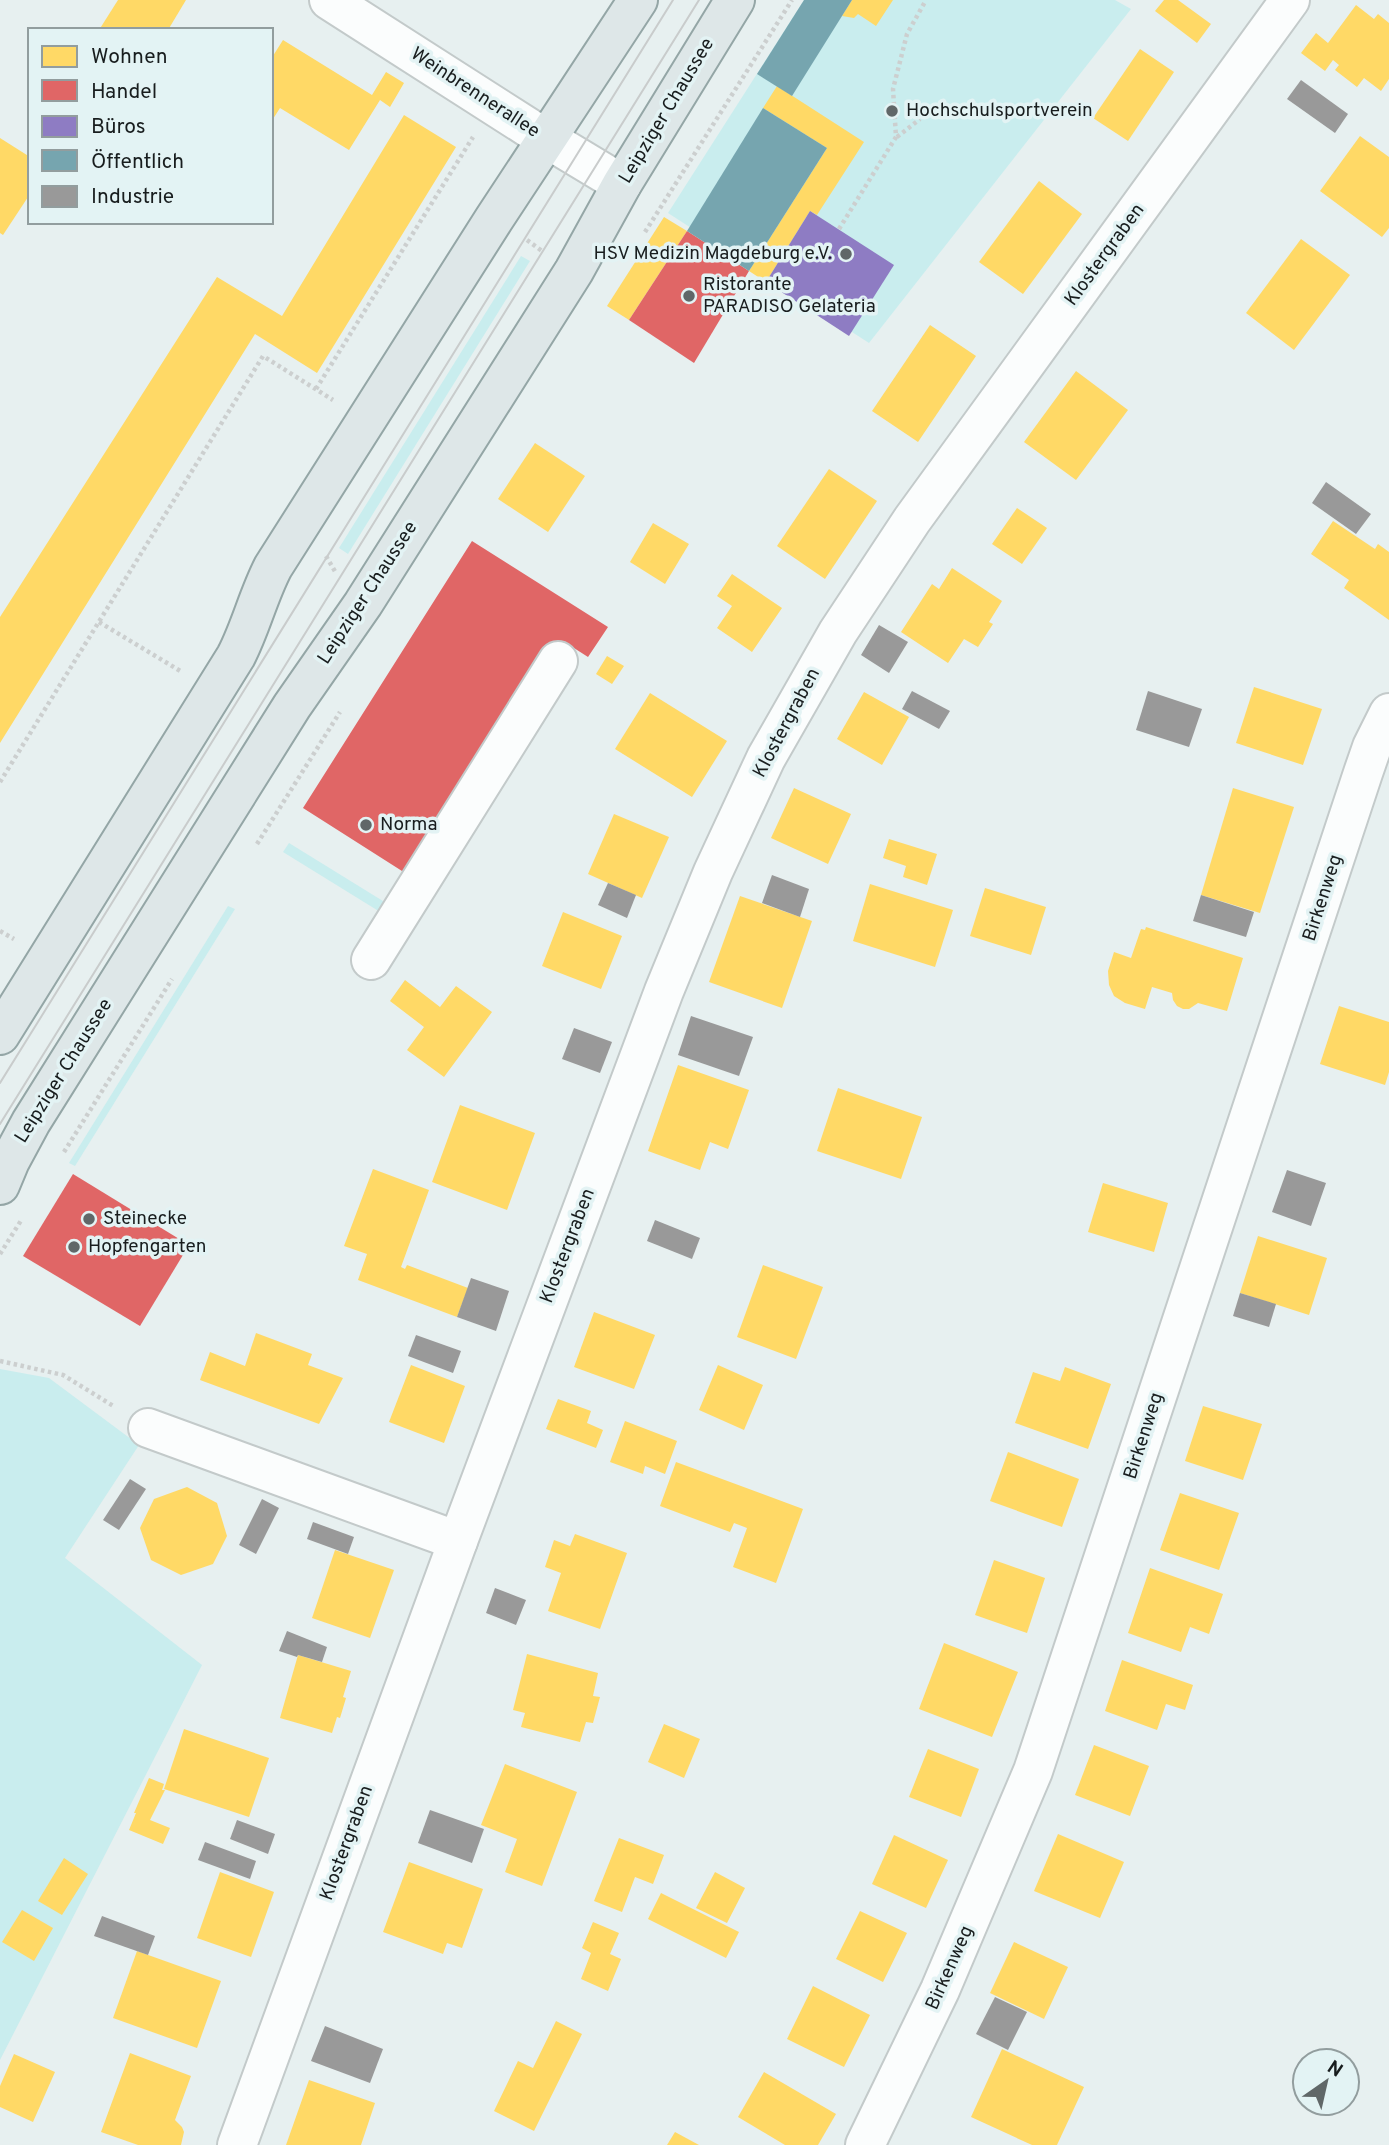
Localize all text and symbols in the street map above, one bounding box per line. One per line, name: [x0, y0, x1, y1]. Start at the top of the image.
legend: [28, 28, 273, 224]
street label: Leipziger Chaussee: [614, 34, 720, 188]
street label: Weinbrennerallee: [406, 42, 544, 144]
text: Wohnen: [91, 44, 168, 71]
text: Handel: [91, 79, 157, 106]
place label: Hochschulsportverein: [906, 99, 1093, 123]
marker: Hochschulsportverein: [884, 103, 900, 119]
text: Büros: [91, 114, 146, 141]
text: Öffentlich: [91, 149, 184, 176]
text: Industrie: [91, 184, 174, 211]
street label: Klostergraben: [1060, 199, 1150, 311]
place label: HSV Medizin Magdeburg e.V.: [593, 242, 832, 266]
marker: HSV Medizin Magdeburg e.V.: [838, 246, 854, 262]
place label: Ristorante PARADISO Gelateria: [703, 273, 876, 319]
marker: Ristorante PARADISO Gelateria: [681, 288, 697, 304]
street label: Leipziger Chaussee: [313, 517, 423, 669]
street label: Klostergraben: [748, 664, 826, 782]
place label: Norma: [380, 813, 437, 837]
marker: Norma: [358, 817, 374, 833]
street label: Birkenweg: [1298, 852, 1348, 944]
street label: Leipziger Chaussee: [10, 994, 118, 1148]
street label: Klostergraben: [535, 1185, 601, 1307]
place label: Steinecke: [103, 1207, 187, 1231]
marker: Steinecke: [81, 1211, 97, 1227]
place label: Hopfengarten: [88, 1235, 207, 1259]
marker: Hopfengarten: [66, 1239, 82, 1255]
street label: Birkenweg: [1119, 1390, 1169, 1482]
street label: Klostergraben: [315, 1782, 379, 1904]
street label: Birkenweg: [921, 1922, 979, 2014]
north arrow: [1291, 2047, 1361, 2117]
text: N: [1322, 2056, 1347, 2083]

